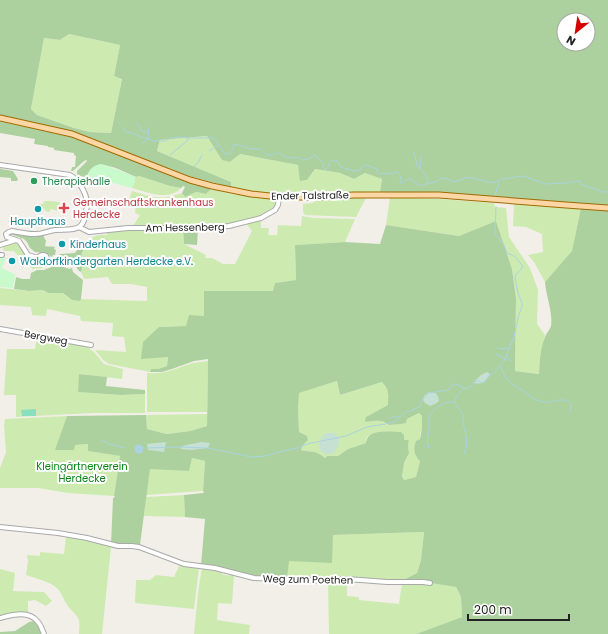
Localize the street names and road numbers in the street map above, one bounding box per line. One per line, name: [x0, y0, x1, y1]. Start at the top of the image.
street label: Ender Talstraße: [271, 187, 349, 204]
street label: Am Hessenberg: [145, 219, 225, 236]
street label: Bergweg: [23, 326, 69, 349]
street label: Weg zum Poethen: [263, 571, 353, 588]

